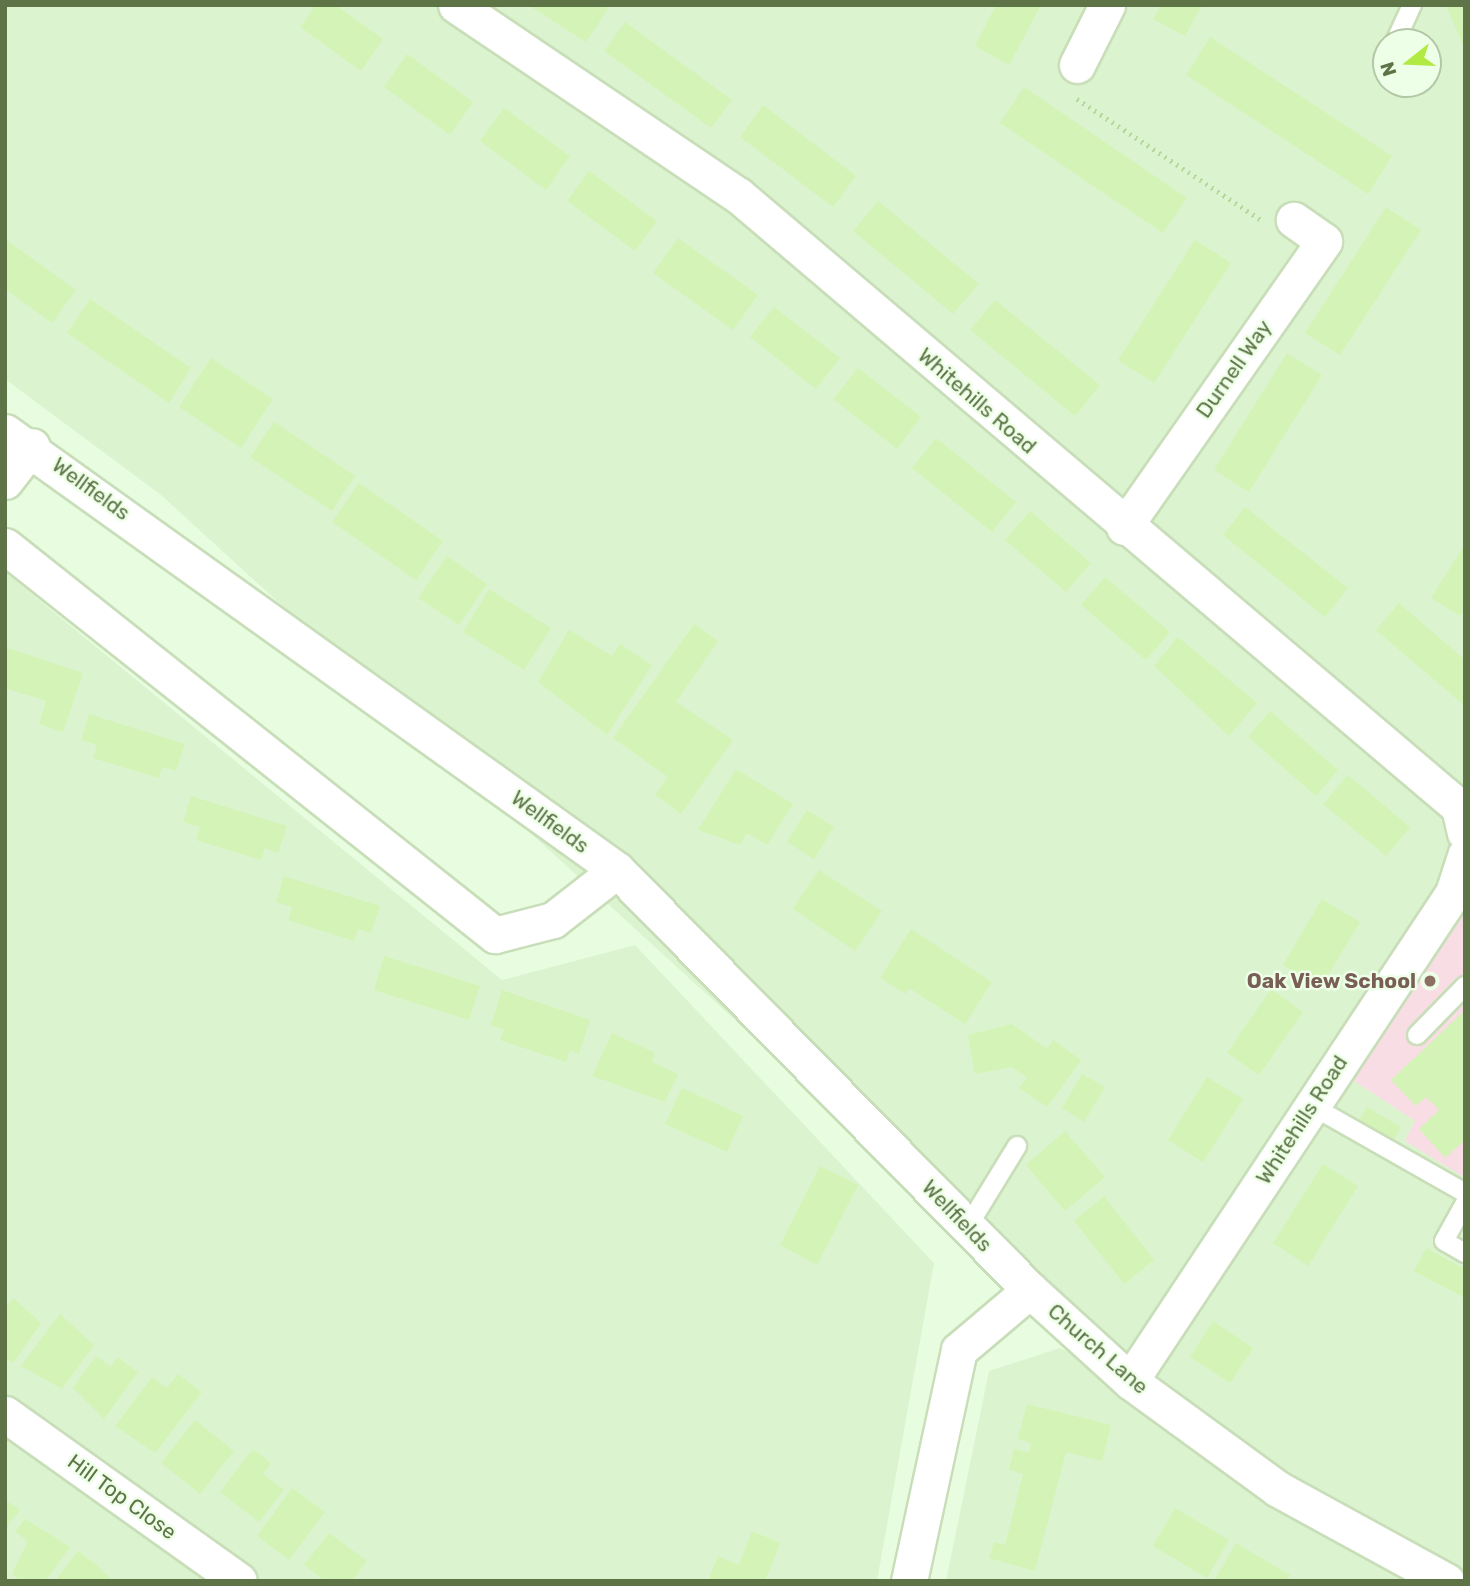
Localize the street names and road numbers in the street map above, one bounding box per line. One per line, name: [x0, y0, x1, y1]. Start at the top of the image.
street label: Durnell Way: [1191, 315, 1277, 423]
street label: Whitehills Road: [913, 343, 1041, 459]
street label: Wellfields: [47, 452, 135, 526]
street label: Wellfields: [506, 785, 594, 859]
street label: Whitehills Road: [1251, 1051, 1353, 1189]
street label: Wellfields: [917, 1175, 997, 1257]
street label: Church Lane: [1043, 1299, 1153, 1399]
street label: Hill Top Close: [62, 1449, 182, 1545]

